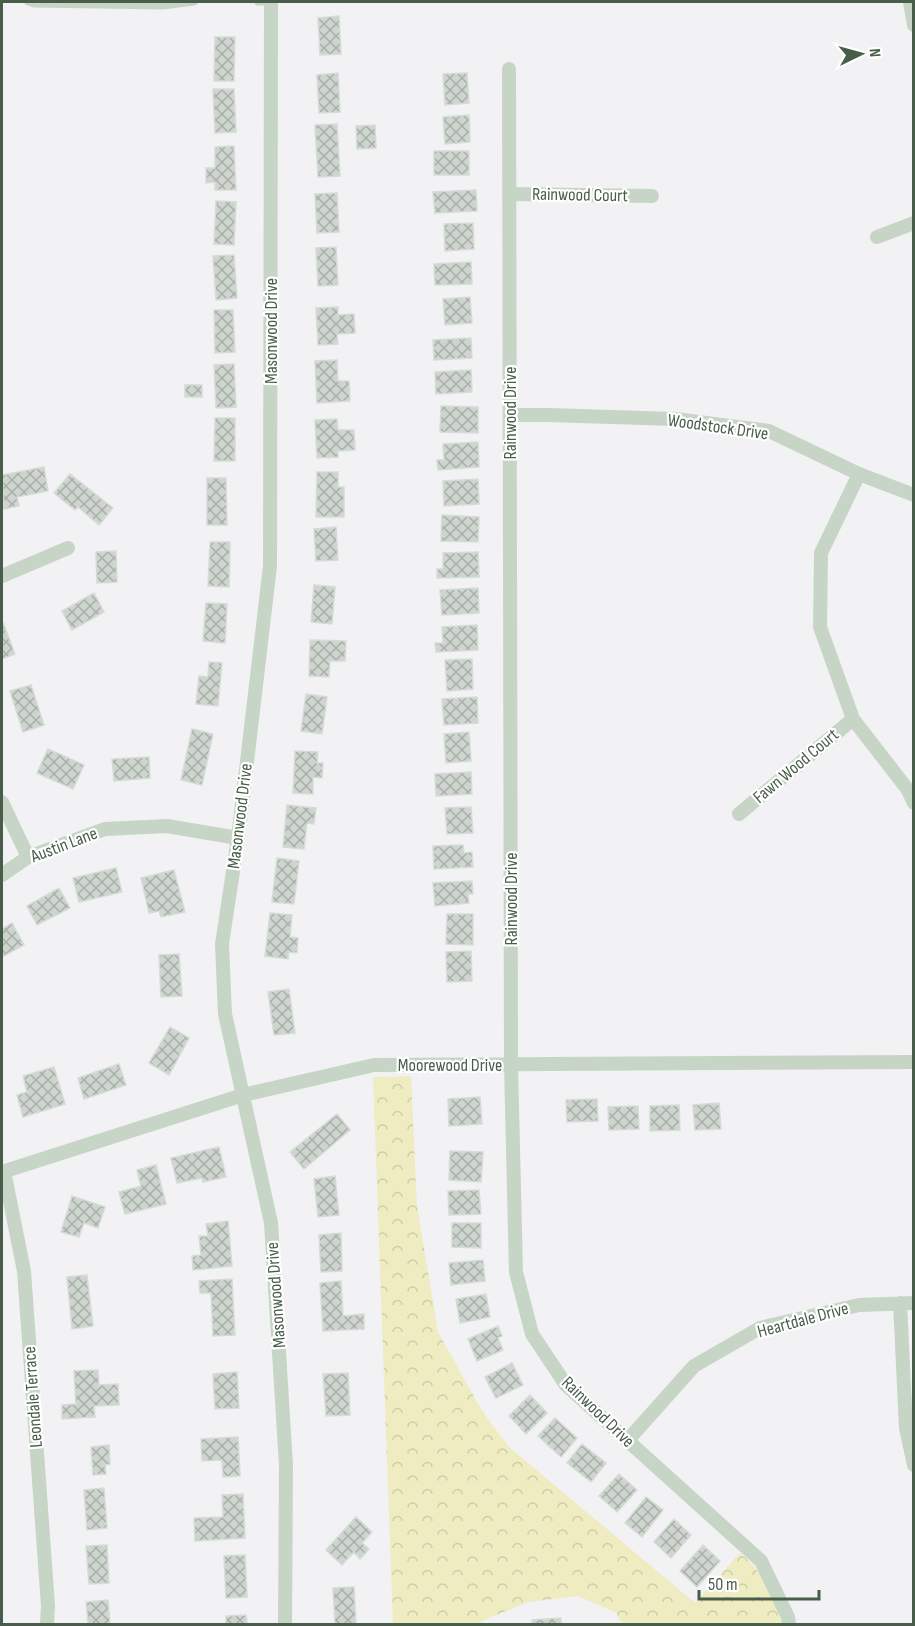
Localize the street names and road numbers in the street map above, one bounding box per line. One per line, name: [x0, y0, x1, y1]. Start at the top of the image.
street label: Rainwood Court: [532, 184, 629, 206]
street label: Masonwood Drive: [261, 278, 282, 384]
street label: Rainwood Drive: [500, 367, 521, 459]
street label: Woodstock Drive: [666, 410, 770, 444]
street label: Fawn Wood Court: [749, 724, 843, 808]
street label: Masonwood Drive: [223, 762, 257, 870]
street label: Austin Lane: [27, 823, 100, 868]
street label: Rainwood Drive: [501, 853, 522, 945]
street label: Moorewood Drive: [398, 1055, 502, 1076]
street label: Masonwood Drive: [262, 1241, 290, 1349]
street label: Heartdale Drive: [755, 1298, 851, 1342]
street label: Leondale Terrace: [19, 1346, 47, 1448]
street label: Rainwood Drive: [557, 1372, 639, 1452]

